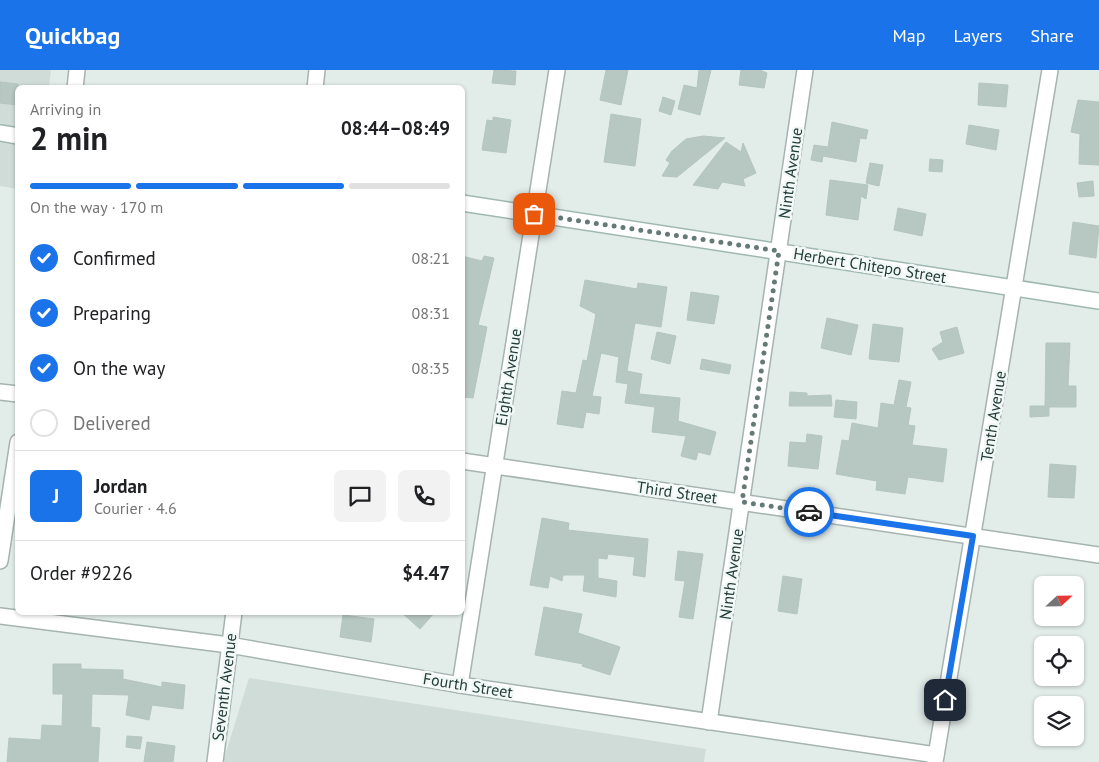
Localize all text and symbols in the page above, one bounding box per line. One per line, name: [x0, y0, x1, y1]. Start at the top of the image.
text: Quickbag: [25, 20, 120, 51]
text: Map: [893, 24, 925, 47]
text: Layers: [953, 24, 1002, 47]
text: Share: [1030, 24, 1074, 47]
text: Arriving in: [30, 99, 101, 119]
text: 08:44–08:49: [341, 116, 450, 140]
text: 2 min: [30, 117, 108, 159]
street label: Ninth Avenue: [774, 126, 806, 220]
pin: [513, 193, 555, 235]
text: On the way · 170 m: [30, 197, 163, 217]
icon: bag: [520, 200, 548, 228]
street label: Herbert Chitepo Street: [792, 243, 948, 287]
icon: check: [30, 244, 58, 272]
text: Confirmed: [73, 246, 156, 270]
text: 08:21: [412, 248, 450, 268]
icon: check: [30, 299, 58, 327]
text: Preparing: [73, 301, 151, 325]
text: 08:31: [412, 303, 450, 323]
street label: Eighth Avenue: [490, 327, 526, 427]
icon: check: [30, 354, 58, 382]
text: On the way: [73, 356, 165, 380]
text: 08:35: [412, 358, 450, 378]
street label: Tenth Avenue: [976, 369, 1010, 463]
text: Delivered: [73, 411, 151, 435]
button: chat: [334, 470, 386, 522]
button: phone: [398, 470, 450, 522]
text: Jordan: [94, 474, 147, 498]
street label: Third Street: [635, 476, 719, 508]
text: J: [53, 484, 59, 508]
courier: [784, 487, 834, 537]
text: Courier · 4.6: [94, 498, 177, 518]
icon: car: [795, 498, 823, 526]
street label: Ninth Avenue: [715, 527, 747, 621]
text: Order #9226: [30, 561, 133, 585]
text: $4.47: [402, 561, 450, 585]
north arrow: [1034, 576, 1084, 626]
map controls: [1034, 576, 1084, 746]
street label: Seventh Avenue: [207, 632, 241, 742]
button: locate: [1034, 636, 1084, 686]
street label: Fourth Street: [422, 668, 515, 702]
pin: [924, 679, 966, 721]
icon: home: [931, 686, 959, 714]
button: layers: [1034, 696, 1084, 746]

